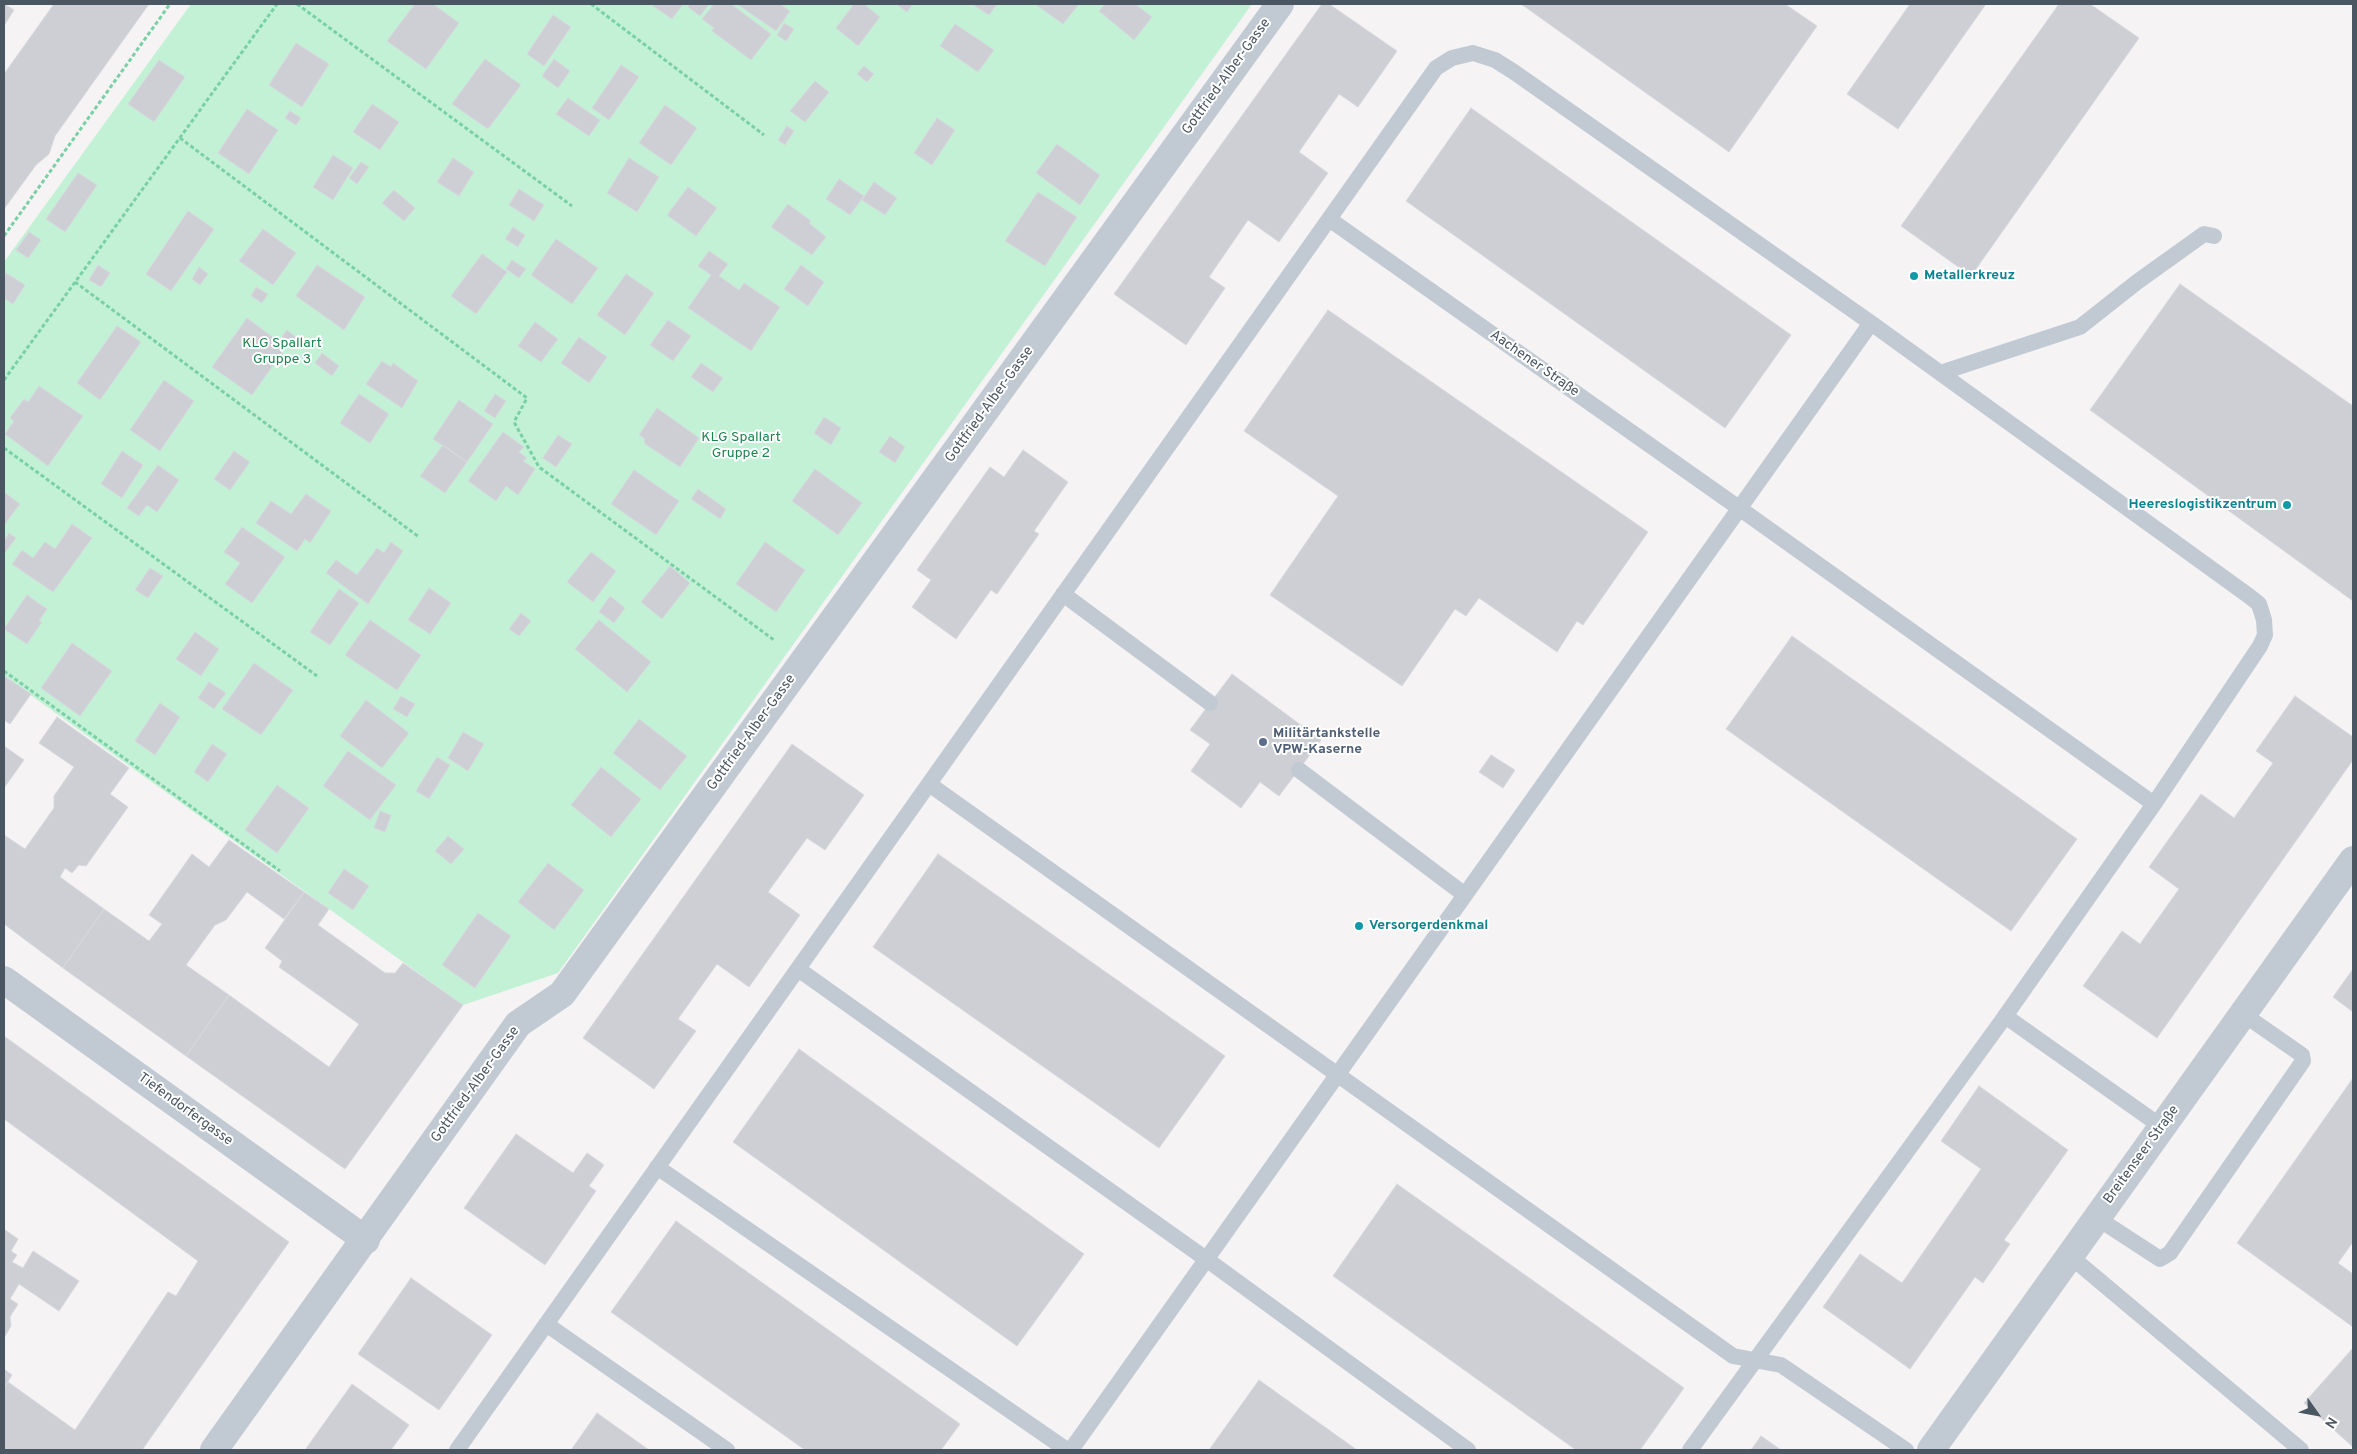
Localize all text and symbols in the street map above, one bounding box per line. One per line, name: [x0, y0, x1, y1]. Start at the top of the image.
street label: Gottfried-Alber-Gasse: [1179, 16, 1275, 138]
place label: Metallerkreuz: [1924, 268, 2015, 284]
marker: Metallerkreuz: [1908, 270, 1920, 282]
street label: Aachener Straße: [1486, 327, 1582, 401]
park label: KLG Spallart Gruppe 3: [242, 336, 322, 368]
street label: Gottfried-Alber-Gasse: [942, 344, 1038, 466]
park label: KLG Spallart Gruppe 2: [701, 430, 781, 462]
place label: Heereslogistikzentrum: [2128, 497, 2277, 513]
marker: Heereslogistikzentrum: [2281, 499, 2293, 511]
street label: Gottfried-Alber-Gasse: [704, 672, 800, 794]
place label: Militärtankstelle VPW-Kaserne: [1273, 726, 1380, 759]
marker: Militärtankstelle VPW-Kaserne: [1257, 736, 1269, 748]
place label: Versorgerdenkmal: [1369, 918, 1488, 934]
marker: Versorgerdenkmal: [1353, 920, 1365, 932]
street label: Gottfried-Alber-Gasse: [428, 1024, 524, 1146]
street label: Tiefendorfergasse: [134, 1070, 236, 1150]
street label: Breitenseer Straße: [2101, 1103, 2183, 1207]
north arrow: [2292, 1389, 2342, 1439]
text: N: [2320, 1413, 2340, 1431]

